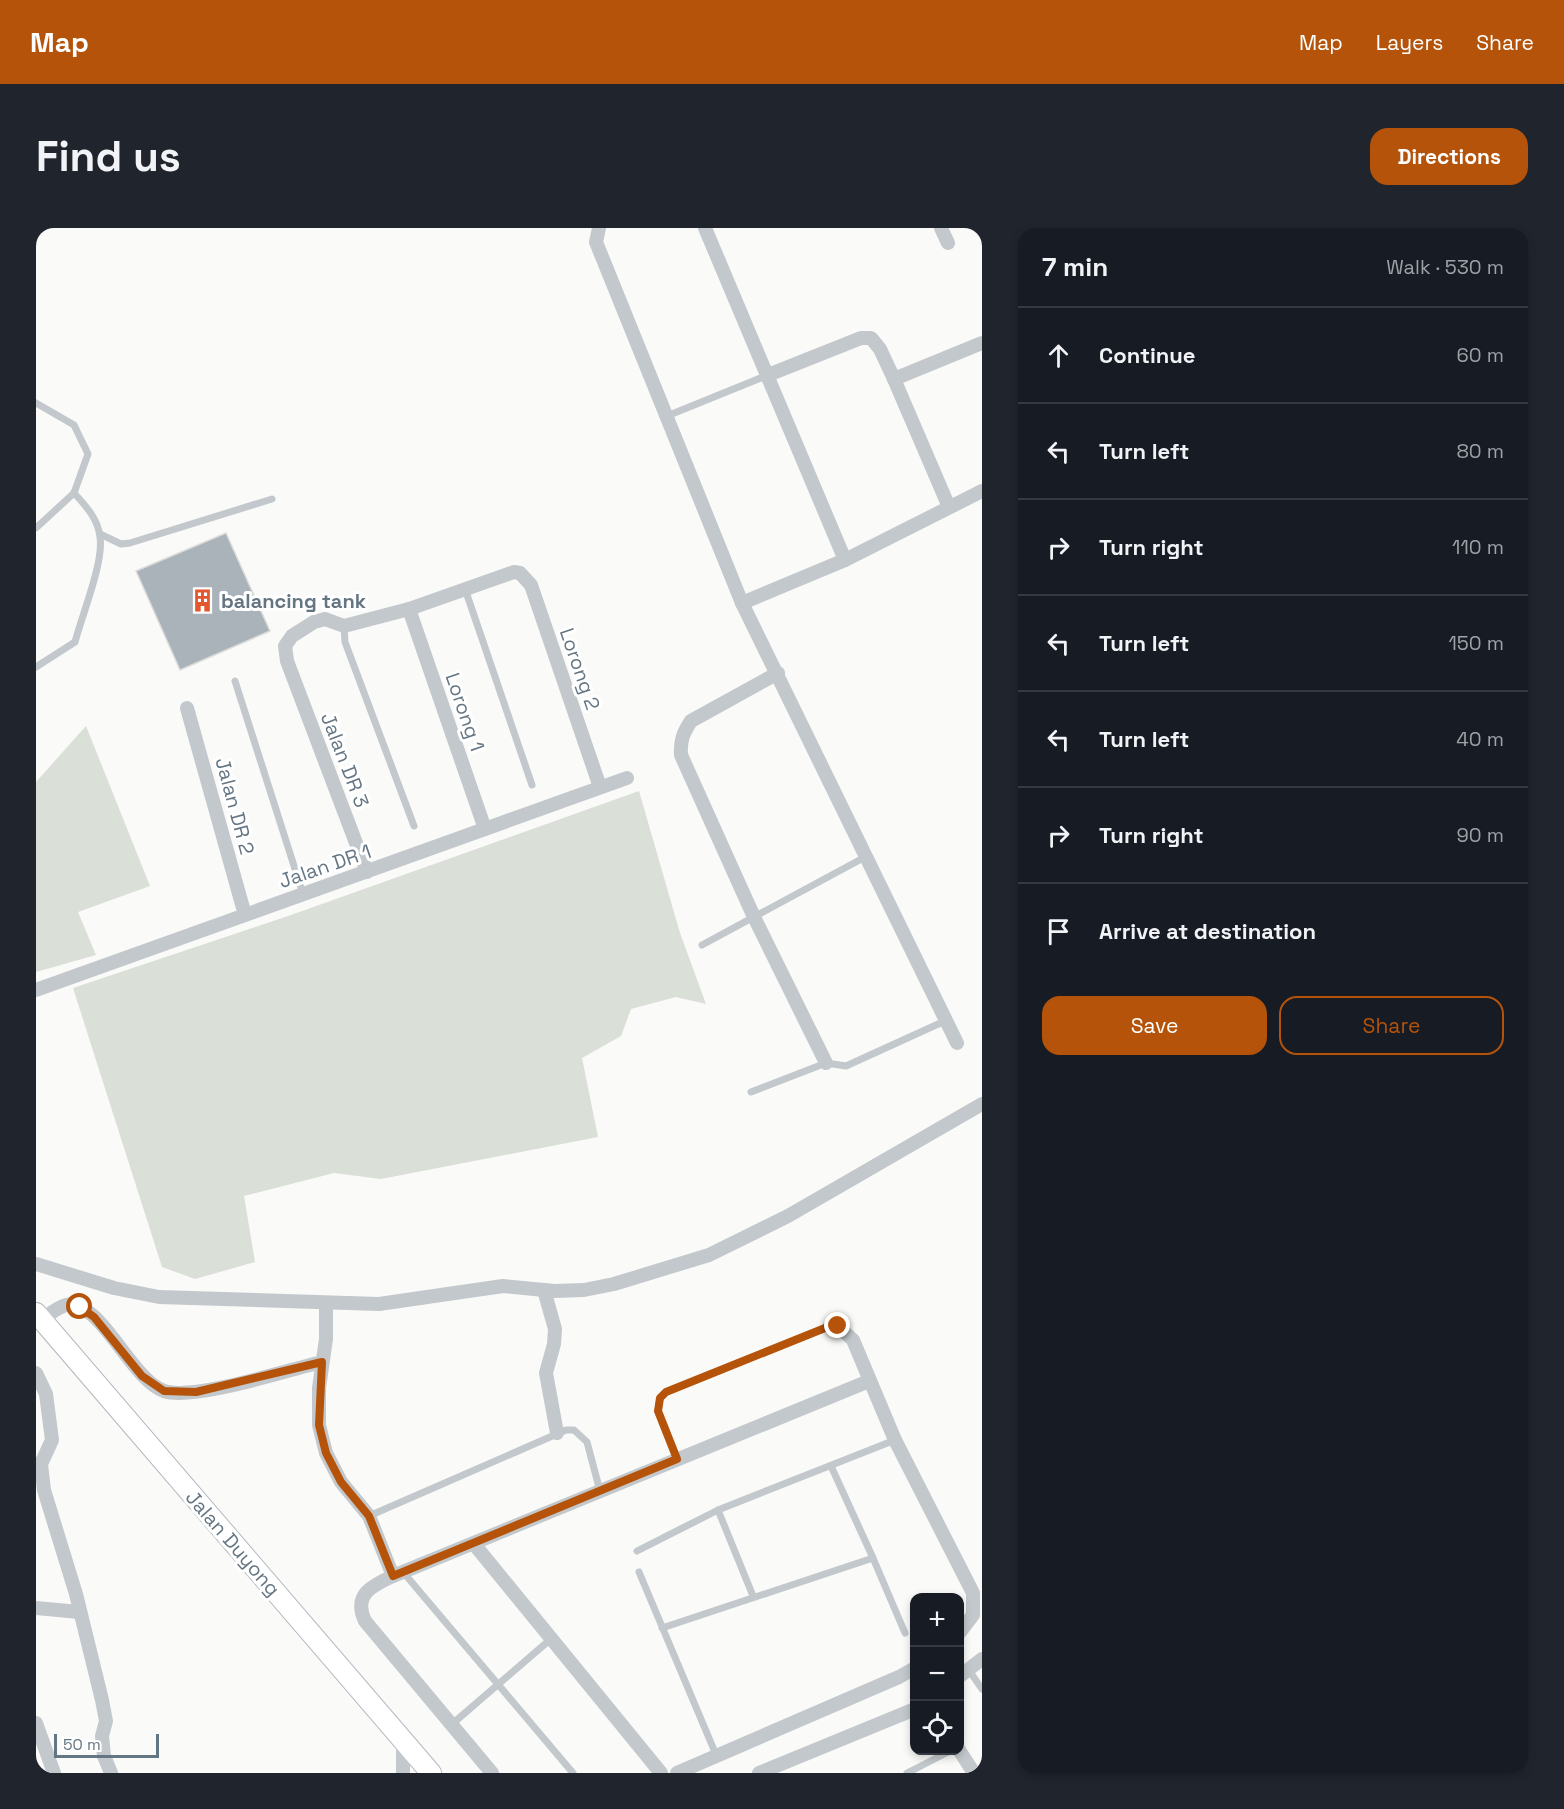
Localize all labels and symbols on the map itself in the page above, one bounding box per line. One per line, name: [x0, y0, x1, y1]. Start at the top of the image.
building icon: balancing tank: [190, 588, 216, 614]
place label: balancing tank: [221, 588, 366, 614]
street label: Lorong 2: [554, 625, 606, 713]
street label: Lorong 1: [439, 669, 491, 755]
street label: Jalan DR 3: [315, 709, 375, 811]
street label: Jalan DR 2: [210, 754, 260, 858]
street label: Jalan DR 1: [275, 838, 375, 894]
route start: [66, 1293, 92, 1319]
route end: [824, 1312, 850, 1338]
street label: Jalan Duyong: [180, 1485, 286, 1601]
scale bar: [54, 1731, 159, 1758]

